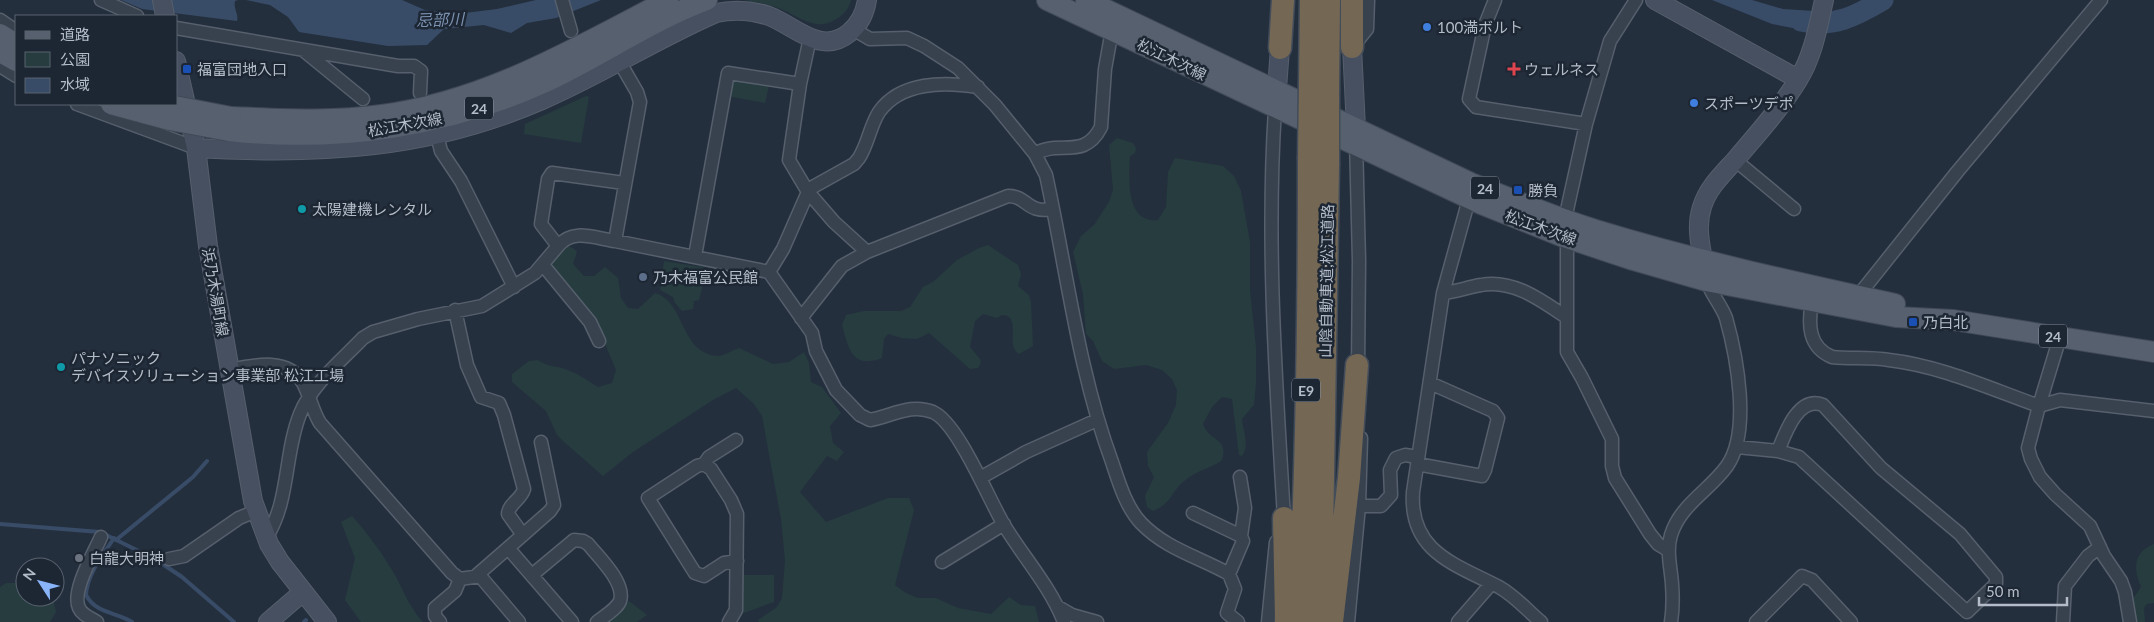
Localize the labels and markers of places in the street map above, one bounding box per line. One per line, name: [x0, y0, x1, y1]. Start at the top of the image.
place label: 100満ボルト: [1437, 18, 1523, 36]
marker: 100満ボルト: [1421, 21, 1433, 33]
place label: 福富団地入口: [197, 60, 287, 78]
place label: ウェルネス: [1524, 60, 1599, 78]
marker: 福富団地入口: [181, 63, 193, 75]
marker: ウェルネス: [1508, 63, 1520, 75]
place label: スポーツデポ: [1704, 94, 1794, 112]
marker: スポーツデポ: [1688, 97, 1700, 109]
place label: 勝負: [1528, 181, 1558, 199]
marker: 勝負: [1512, 184, 1524, 196]
place label: 太陽建機レンタル: [312, 200, 432, 218]
marker: 太陽建機レンタル: [296, 203, 308, 215]
place label: 乃木福富公民館: [653, 268, 758, 286]
marker: 乃木福富公民館: [637, 271, 649, 283]
place label: 乃白北: [1923, 313, 1968, 331]
marker: 乃白北: [1907, 316, 1919, 328]
place label: パナソニック デバイスソリューション事業部 松江工場: [71, 349, 344, 384]
marker: パナソニック デバイスソリューション事業部 松江工場: [55, 361, 67, 373]
place label: 白龍大明神: [89, 549, 164, 567]
marker: 白龍大明神: [73, 552, 85, 564]

